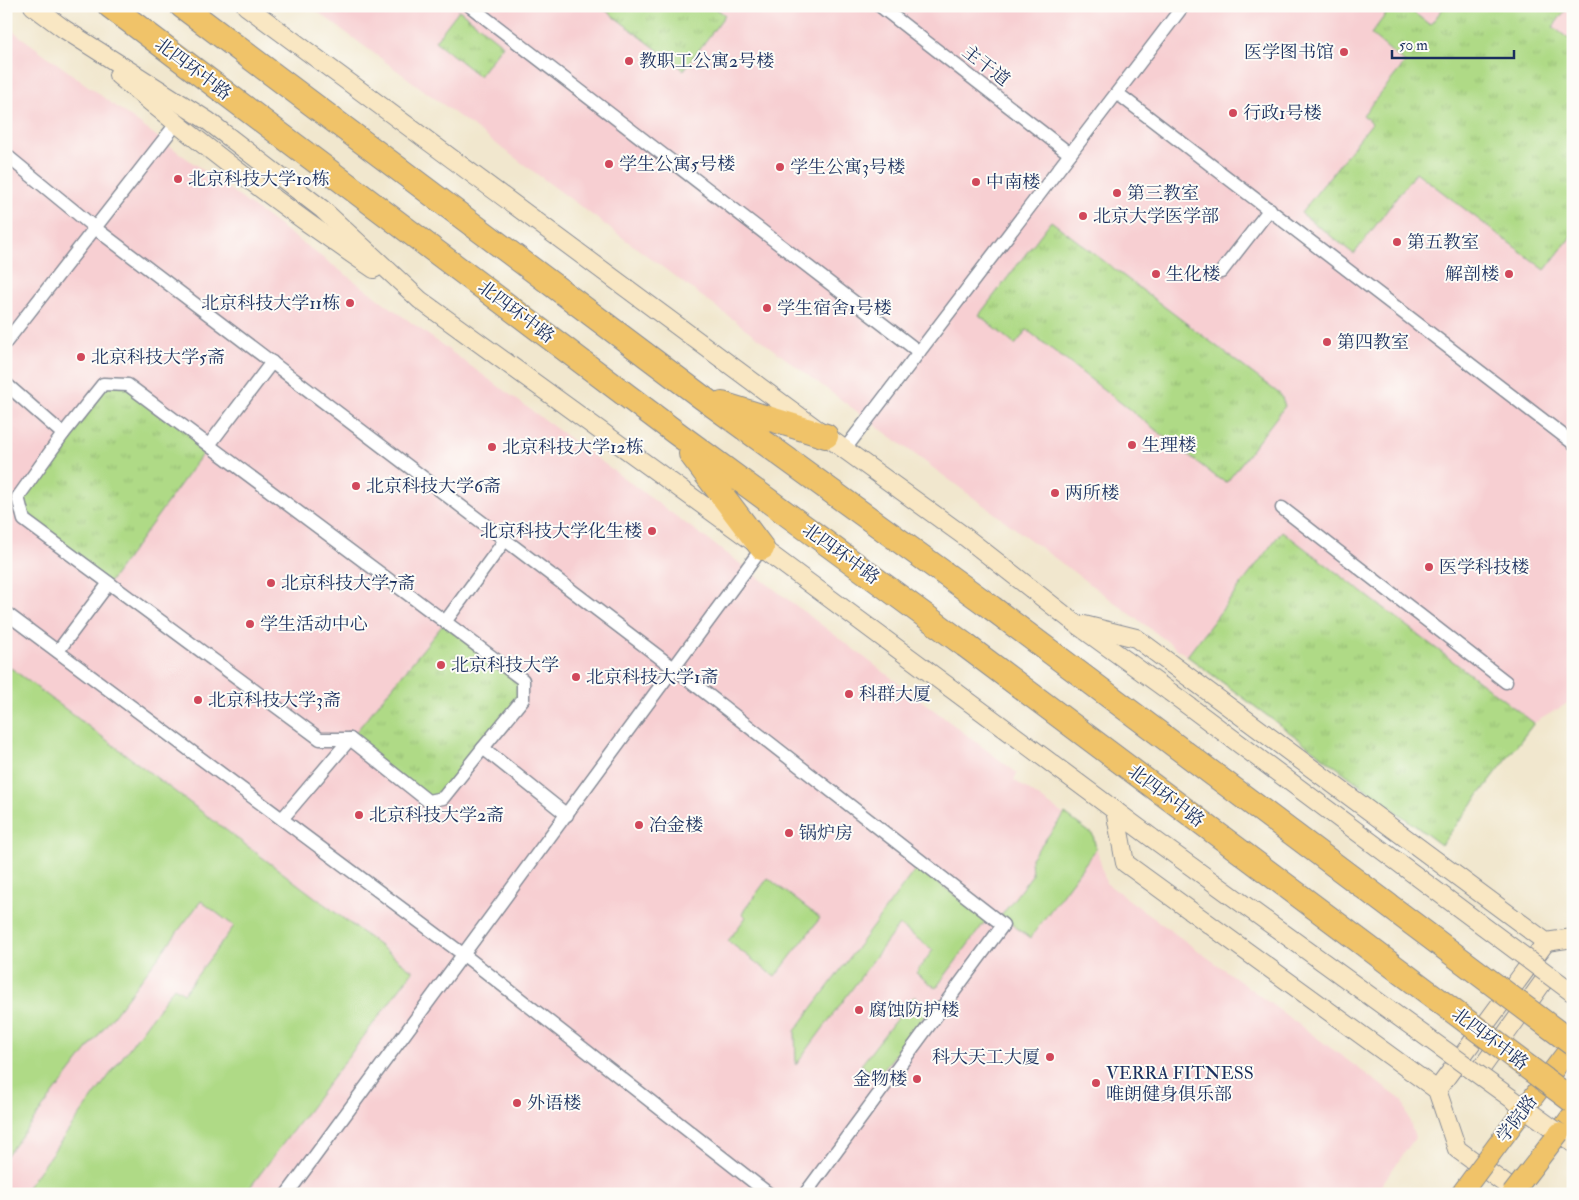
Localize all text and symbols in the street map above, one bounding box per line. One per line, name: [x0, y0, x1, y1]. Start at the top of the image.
scale bar: [1392, 28, 1514, 60]
street label: 北四环中路: [150, 33, 236, 105]
text: 50 m: [1399, 36, 1428, 55]
street label: 主干道: [958, 40, 1014, 92]
place label: 医学图书馆: [1244, 41, 1334, 64]
marker: 医学图书馆: [1338, 46, 1350, 58]
place label: 教职工公寓2号楼: [639, 50, 774, 73]
marker: 教职工公寓2号楼: [623, 55, 635, 67]
place label: 行政1号楼: [1243, 102, 1321, 125]
marker: 行政1号楼: [1227, 107, 1239, 119]
place label: 学生公寓5号楼: [619, 153, 735, 176]
place label: 学生公寓3号楼: [790, 156, 905, 179]
marker: 学生公寓5号楼: [603, 158, 615, 170]
marker: 学生公寓3号楼: [774, 161, 786, 173]
place label: 北京科技大学10栋: [188, 168, 330, 191]
place label: 中南楼: [986, 171, 1040, 194]
marker: 北京科技大学10栋: [172, 173, 184, 185]
marker: 中南楼: [970, 176, 982, 188]
place label: 第三教室: [1127, 182, 1199, 205]
marker: 第三教室: [1111, 187, 1123, 199]
place label: 北京大学医学部: [1093, 205, 1219, 228]
marker: 北京大学医学部: [1077, 210, 1089, 222]
place label: 第五教室: [1407, 231, 1479, 254]
marker: 第五教室: [1391, 236, 1403, 248]
place label: 生化楼: [1166, 263, 1220, 286]
place label: 解剖楼: [1445, 263, 1499, 286]
marker: 生化楼: [1150, 268, 1162, 280]
marker: 解剖楼: [1503, 268, 1515, 280]
street label: 北四环中路: [473, 276, 559, 348]
place label: 北京科技大学11栋: [201, 292, 340, 315]
marker: 北京科技大学11栋: [344, 297, 356, 309]
place label: 学生宿舍1号楼: [777, 297, 891, 320]
marker: 学生宿舍1号楼: [761, 302, 773, 314]
place label: 第四教室: [1337, 331, 1409, 354]
marker: 第四教室: [1321, 336, 1333, 348]
place label: 北京科技大学5斋: [91, 346, 225, 369]
marker: 北京科技大学5斋: [75, 351, 87, 363]
place label: 生理楼: [1142, 434, 1196, 457]
place label: 北京科技大学12栋: [502, 436, 644, 459]
marker: 生理楼: [1126, 439, 1138, 451]
marker: 北京科技大学12栋: [486, 441, 498, 453]
place label: 北京科技大学6斋: [366, 475, 501, 498]
marker: 北京科技大学6斋: [350, 480, 362, 492]
place label: 两所楼: [1065, 482, 1119, 505]
marker: 两所楼: [1049, 487, 1061, 499]
street label: 北四环中路: [798, 518, 884, 590]
place label: 北京科技大学化生楼: [480, 520, 642, 543]
marker: 北京科技大学化生楼: [646, 525, 658, 537]
place label: 医学科技楼: [1439, 556, 1529, 579]
marker: 医学科技楼: [1423, 561, 1435, 573]
place label: 北京科技大学7斋: [281, 572, 415, 595]
marker: 北京科技大学7斋: [265, 577, 277, 589]
place label: 学生活动中心: [260, 613, 368, 636]
marker: 学生活动中心: [244, 618, 256, 630]
place label: 北京科技大学: [451, 654, 559, 677]
marker: 北京科技大学: [435, 659, 447, 671]
place label: 北京科技大学1斋: [586, 666, 718, 689]
marker: 北京科技大学1斋: [570, 671, 582, 683]
place label: 科群大厦: [859, 683, 931, 706]
marker: 科群大厦: [843, 688, 855, 700]
place label: 北京科技大学3斋: [208, 689, 341, 712]
marker: 北京科技大学3斋: [192, 694, 204, 706]
street label: 北四环中路: [1123, 760, 1209, 832]
place label: 北京科技大学2斋: [369, 804, 504, 827]
marker: 北京科技大学2斋: [353, 809, 365, 821]
place label: 冶金楼: [649, 814, 703, 837]
marker: 冶金楼: [633, 819, 645, 831]
place label: 锅炉房: [799, 822, 853, 845]
marker: 锅炉房: [783, 827, 795, 839]
place label: 腐蚀防护楼: [869, 999, 959, 1022]
street label: 北四环中路: [1447, 1003, 1533, 1075]
marker: 腐蚀防护楼: [853, 1004, 865, 1016]
place label: 科大天工大厦: [932, 1046, 1040, 1069]
marker: 科大天工大厦: [1044, 1051, 1056, 1063]
place label: VERRA FITNESS 唯朗健身俱乐部: [1106, 1062, 1254, 1106]
place label: 金物楼: [853, 1068, 907, 1091]
marker: 金物楼: [911, 1073, 923, 1085]
marker: VERRA FITNESS 唯朗健身俱乐部: [1090, 1077, 1102, 1089]
street label: 学院路: [1492, 1091, 1542, 1147]
place label: 外语楼: [527, 1092, 581, 1115]
marker: 外语楼: [511, 1097, 523, 1109]

